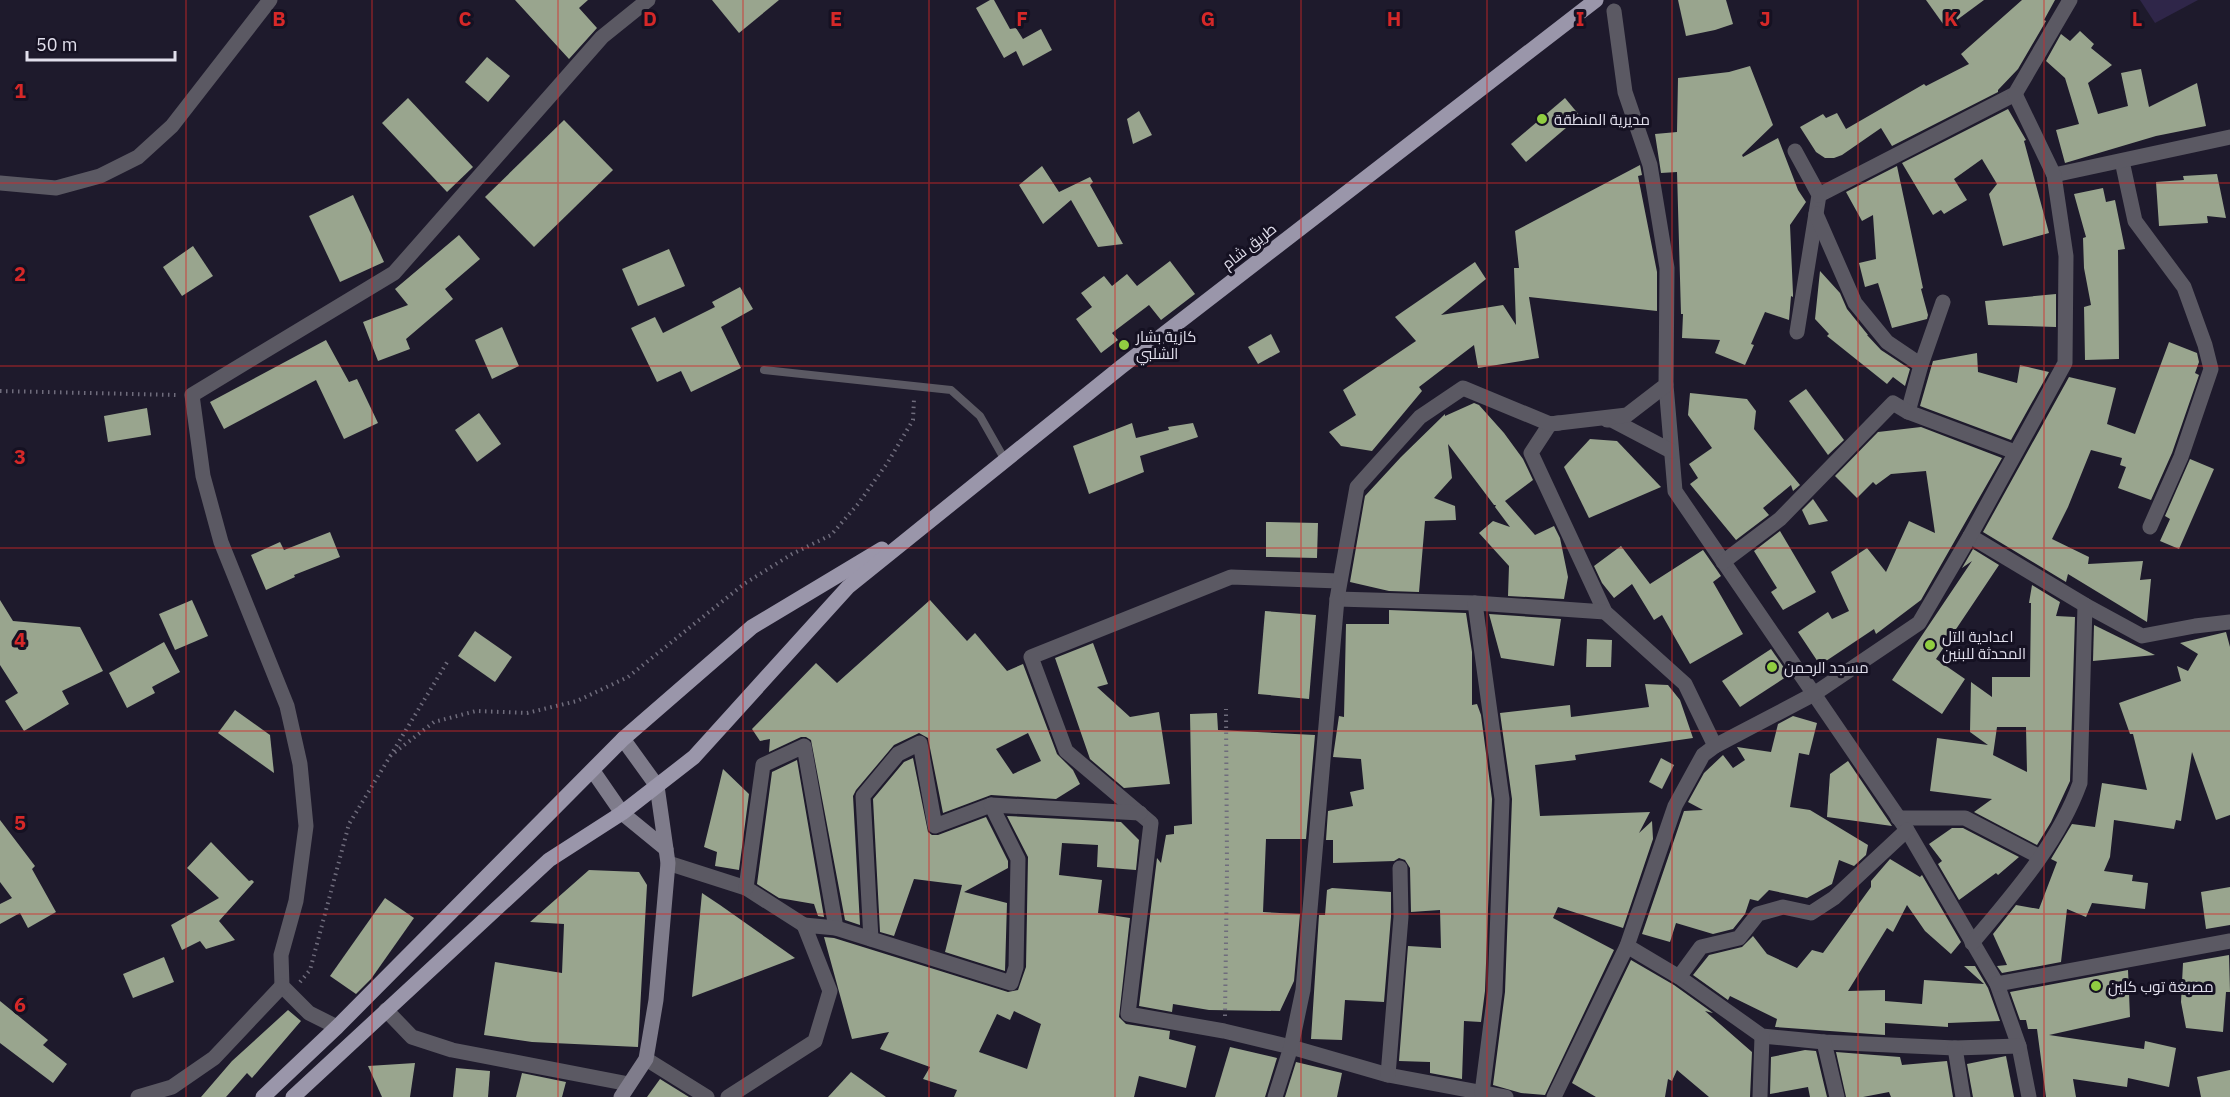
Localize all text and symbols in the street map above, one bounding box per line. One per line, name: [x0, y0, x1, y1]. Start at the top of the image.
text: B: [272, 5, 286, 32]
text: C: [458, 5, 472, 32]
text: D: [643, 5, 657, 32]
text: E: [830, 5, 842, 32]
text: F: [1016, 5, 1028, 32]
text: G: [1201, 5, 1215, 32]
text: H: [1387, 5, 1401, 32]
text: I: [1576, 5, 1584, 32]
text: J: [1759, 5, 1771, 32]
text: K: [1944, 5, 1958, 32]
text: L: [2132, 5, 2142, 32]
scale bar: [27, 24, 176, 62]
text: 50 m: [36, 33, 78, 56]
text: 1: [14, 77, 26, 104]
place label: مديرية المنطقة: [1554, 110, 1650, 129]
marker: مديرية المنطقة: [1535, 112, 1549, 126]
street label: طريق شام: [1218, 219, 1281, 274]
text: 2: [14, 260, 26, 287]
place label: كازية بشار الشلبي: [1135, 327, 1196, 366]
marker: كازية بشار الشلبي: [1117, 338, 1131, 352]
text: 3: [14, 443, 26, 470]
text: 4: [14, 626, 26, 653]
place label: اعدادية التل المحدثة للبنين: [1942, 627, 2026, 664]
marker: اعدادية التل المحدثة للبنين: [1923, 638, 1937, 652]
place label: مسجد الرحمن: [1784, 658, 1869, 678]
marker: مسجد الرحمن: [1765, 660, 1779, 674]
text: 5: [14, 809, 26, 836]
place label: مصبغة توب كلين: [2108, 977, 2214, 997]
marker: مصبغة توب كلين: [2089, 979, 2103, 993]
text: 6: [14, 991, 26, 1018]

